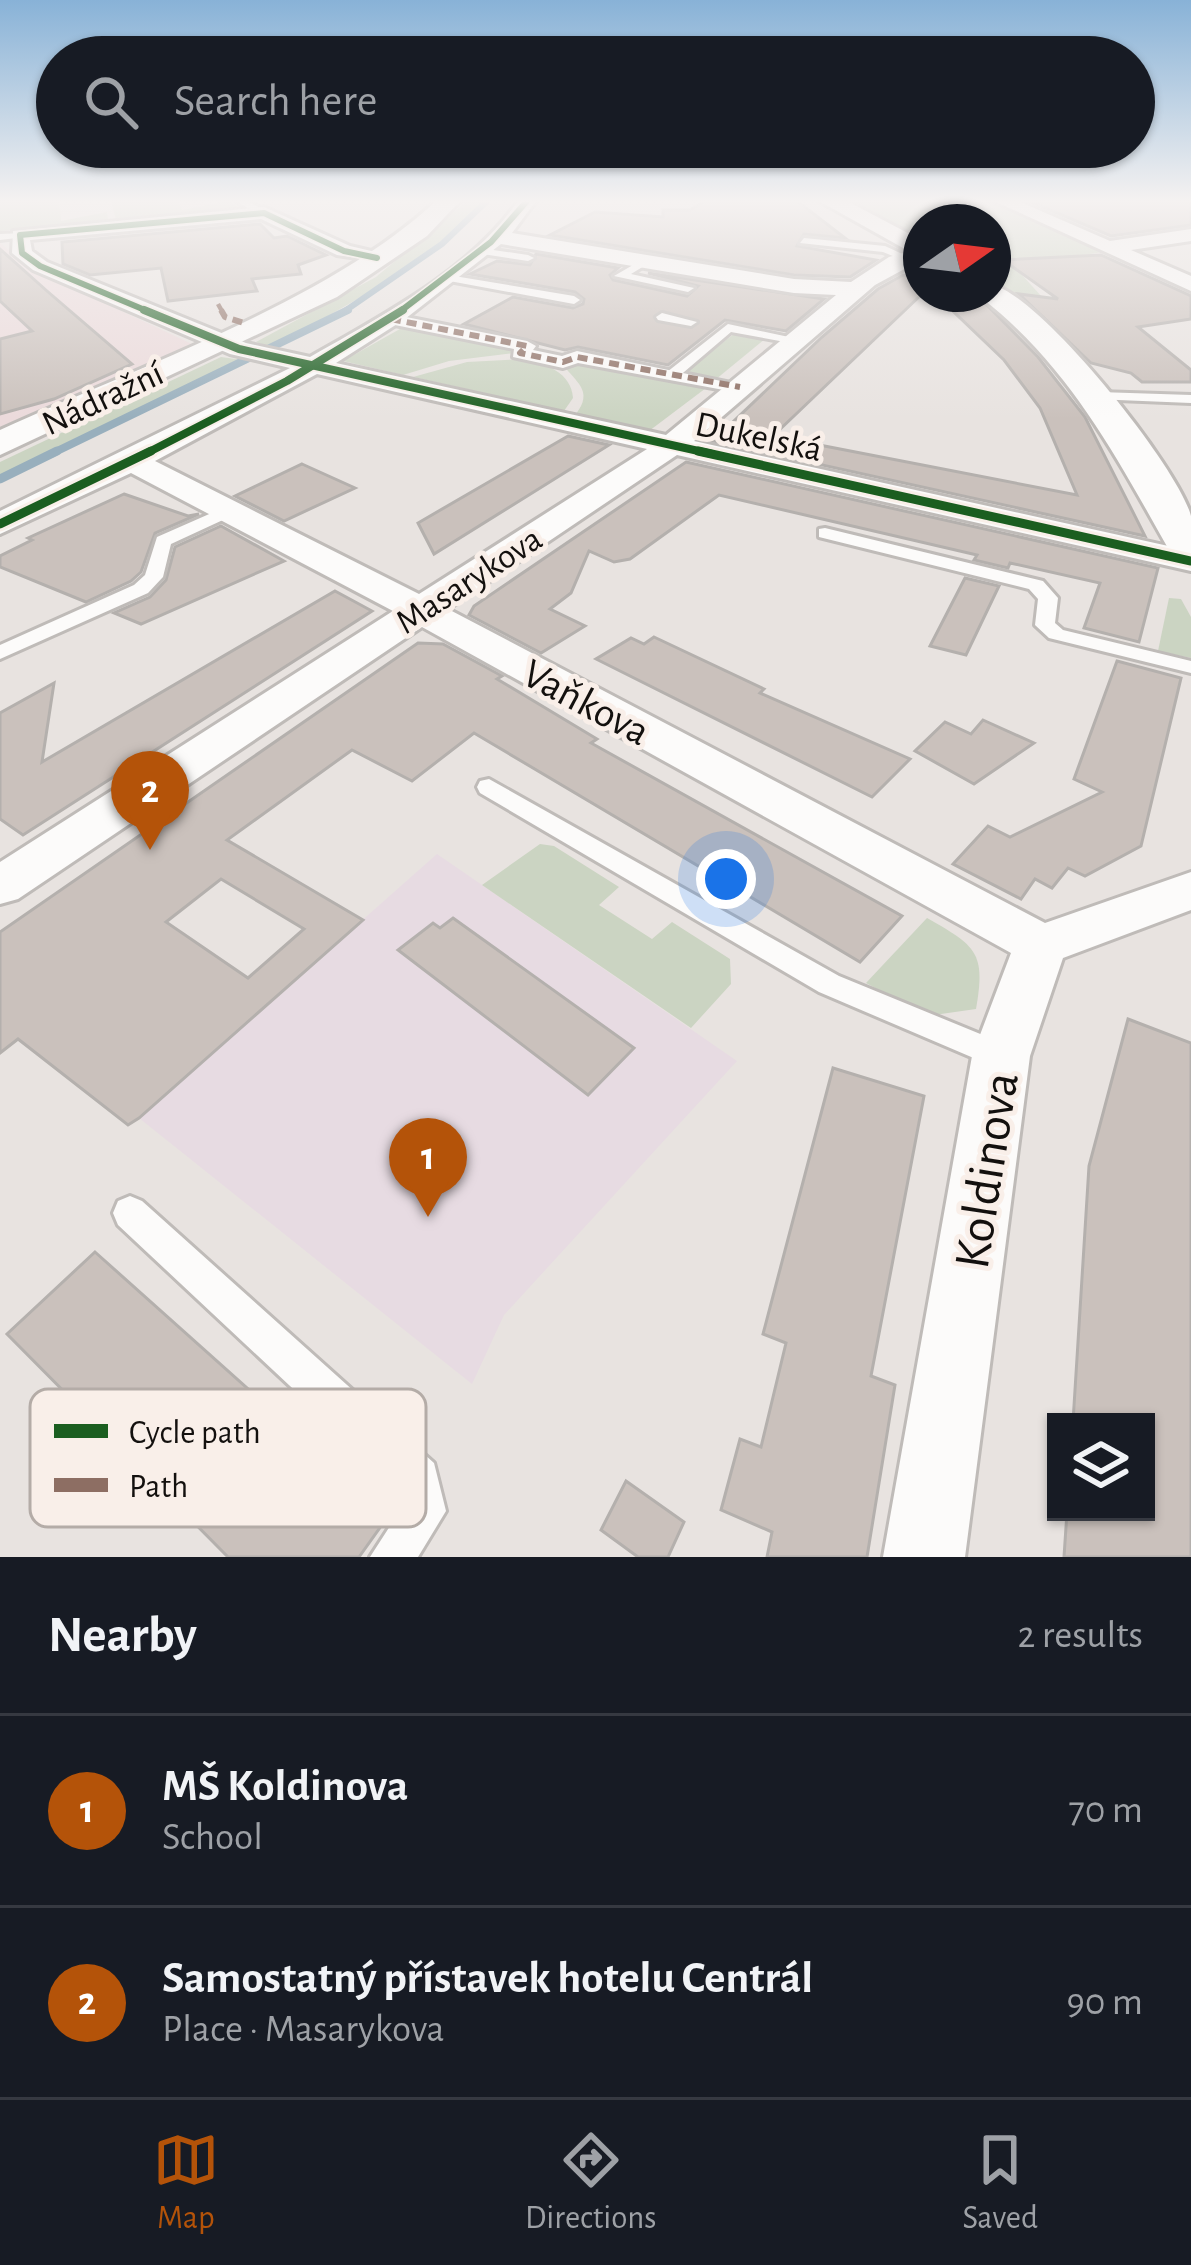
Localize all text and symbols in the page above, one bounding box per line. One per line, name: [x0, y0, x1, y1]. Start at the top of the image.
search box: [36, 36, 1155, 168]
icon: search: [78, 69, 144, 135]
text: Search here: [174, 79, 377, 124]
north arrow: [903, 204, 1011, 312]
street label: Nádražní: [37, 355, 169, 442]
street label: Dukelská: [692, 406, 825, 468]
street label: Masarykova: [390, 520, 549, 641]
street label: Vaňkova: [516, 652, 656, 753]
pin: 2: [111, 751, 189, 850]
your location: [696, 849, 756, 909]
street label: Koldinova: [947, 1069, 1028, 1272]
pin: 1: [389, 1118, 467, 1217]
legend: [30, 1389, 426, 1527]
map controls: [1047, 1413, 1155, 1521]
button: layers: [1047, 1413, 1155, 1521]
text: Cycle path: [129, 1417, 261, 1450]
text: Path: [129, 1471, 188, 1504]
text: Nearby: [48, 1610, 197, 1661]
text: 2 results: [1017, 1616, 1143, 1655]
text: MŠ Koldinova: [162, 1764, 408, 1809]
text: 1: [80, 1791, 94, 1830]
text: 70 m: [1069, 1791, 1143, 1830]
text: School: [162, 1818, 263, 1857]
text: Samostatný přístavek hotelu Centrál: [162, 1956, 813, 2001]
text: 2: [78, 1983, 96, 2022]
text: 90 m: [1066, 1983, 1143, 2022]
text: Place · Masarykova: [162, 2010, 445, 2049]
tab: Map: [153, 2127, 219, 2239]
tab: Directions: [525, 2127, 656, 2239]
tab: Saved: [962, 2127, 1038, 2239]

